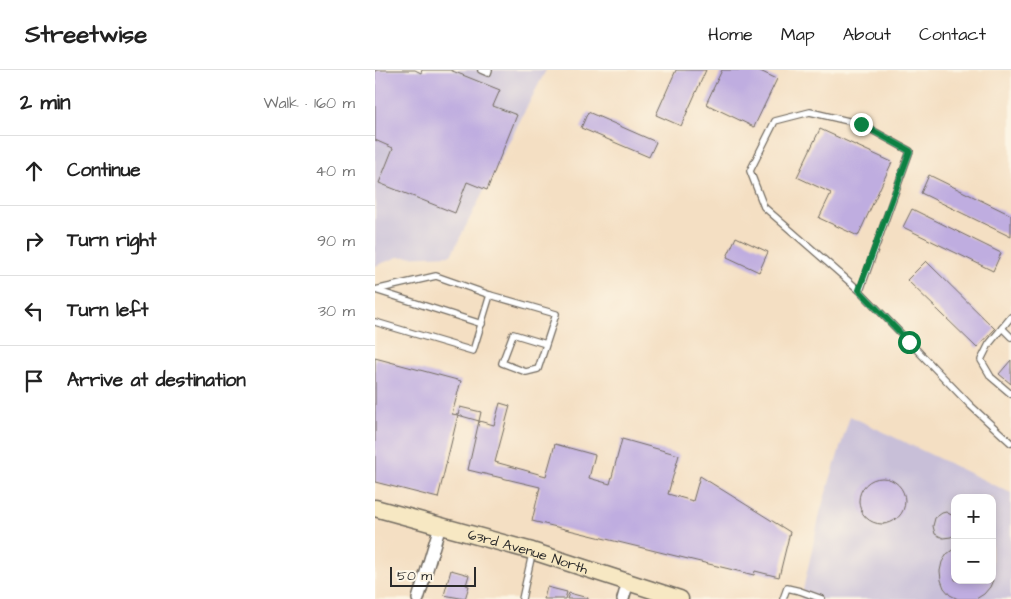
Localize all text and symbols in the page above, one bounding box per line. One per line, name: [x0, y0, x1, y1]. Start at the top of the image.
text: Streetwise: [25, 18, 147, 52]
text: Home: [708, 22, 753, 47]
text: Map: [781, 22, 815, 47]
text: About: [843, 22, 891, 47]
text: Contact: [919, 22, 986, 47]
text: 2 min: [20, 88, 70, 117]
text: Walk · 160 m: [263, 92, 355, 114]
route end: [850, 113, 873, 136]
icon: ahead: [20, 157, 48, 185]
text: Continue: [67, 157, 141, 184]
text: 40 m: [315, 160, 355, 182]
icon: right: [20, 227, 48, 255]
text: Turn right: [67, 227, 156, 254]
text: 90 m: [317, 230, 355, 252]
icon: left: [20, 297, 48, 325]
text: Turn left: [67, 297, 148, 324]
text: 30 m: [318, 300, 355, 322]
route start: [898, 331, 921, 354]
icon: arrive: [20, 367, 48, 395]
text: Arrive at destination: [67, 367, 246, 394]
map controls: [951, 494, 996, 584]
button: +: [951, 494, 996, 539]
street label: 63rd Avenue North: [465, 525, 590, 580]
button: −: [951, 539, 996, 584]
scale bar: [390, 564, 476, 587]
text: 50 m: [397, 566, 432, 586]

